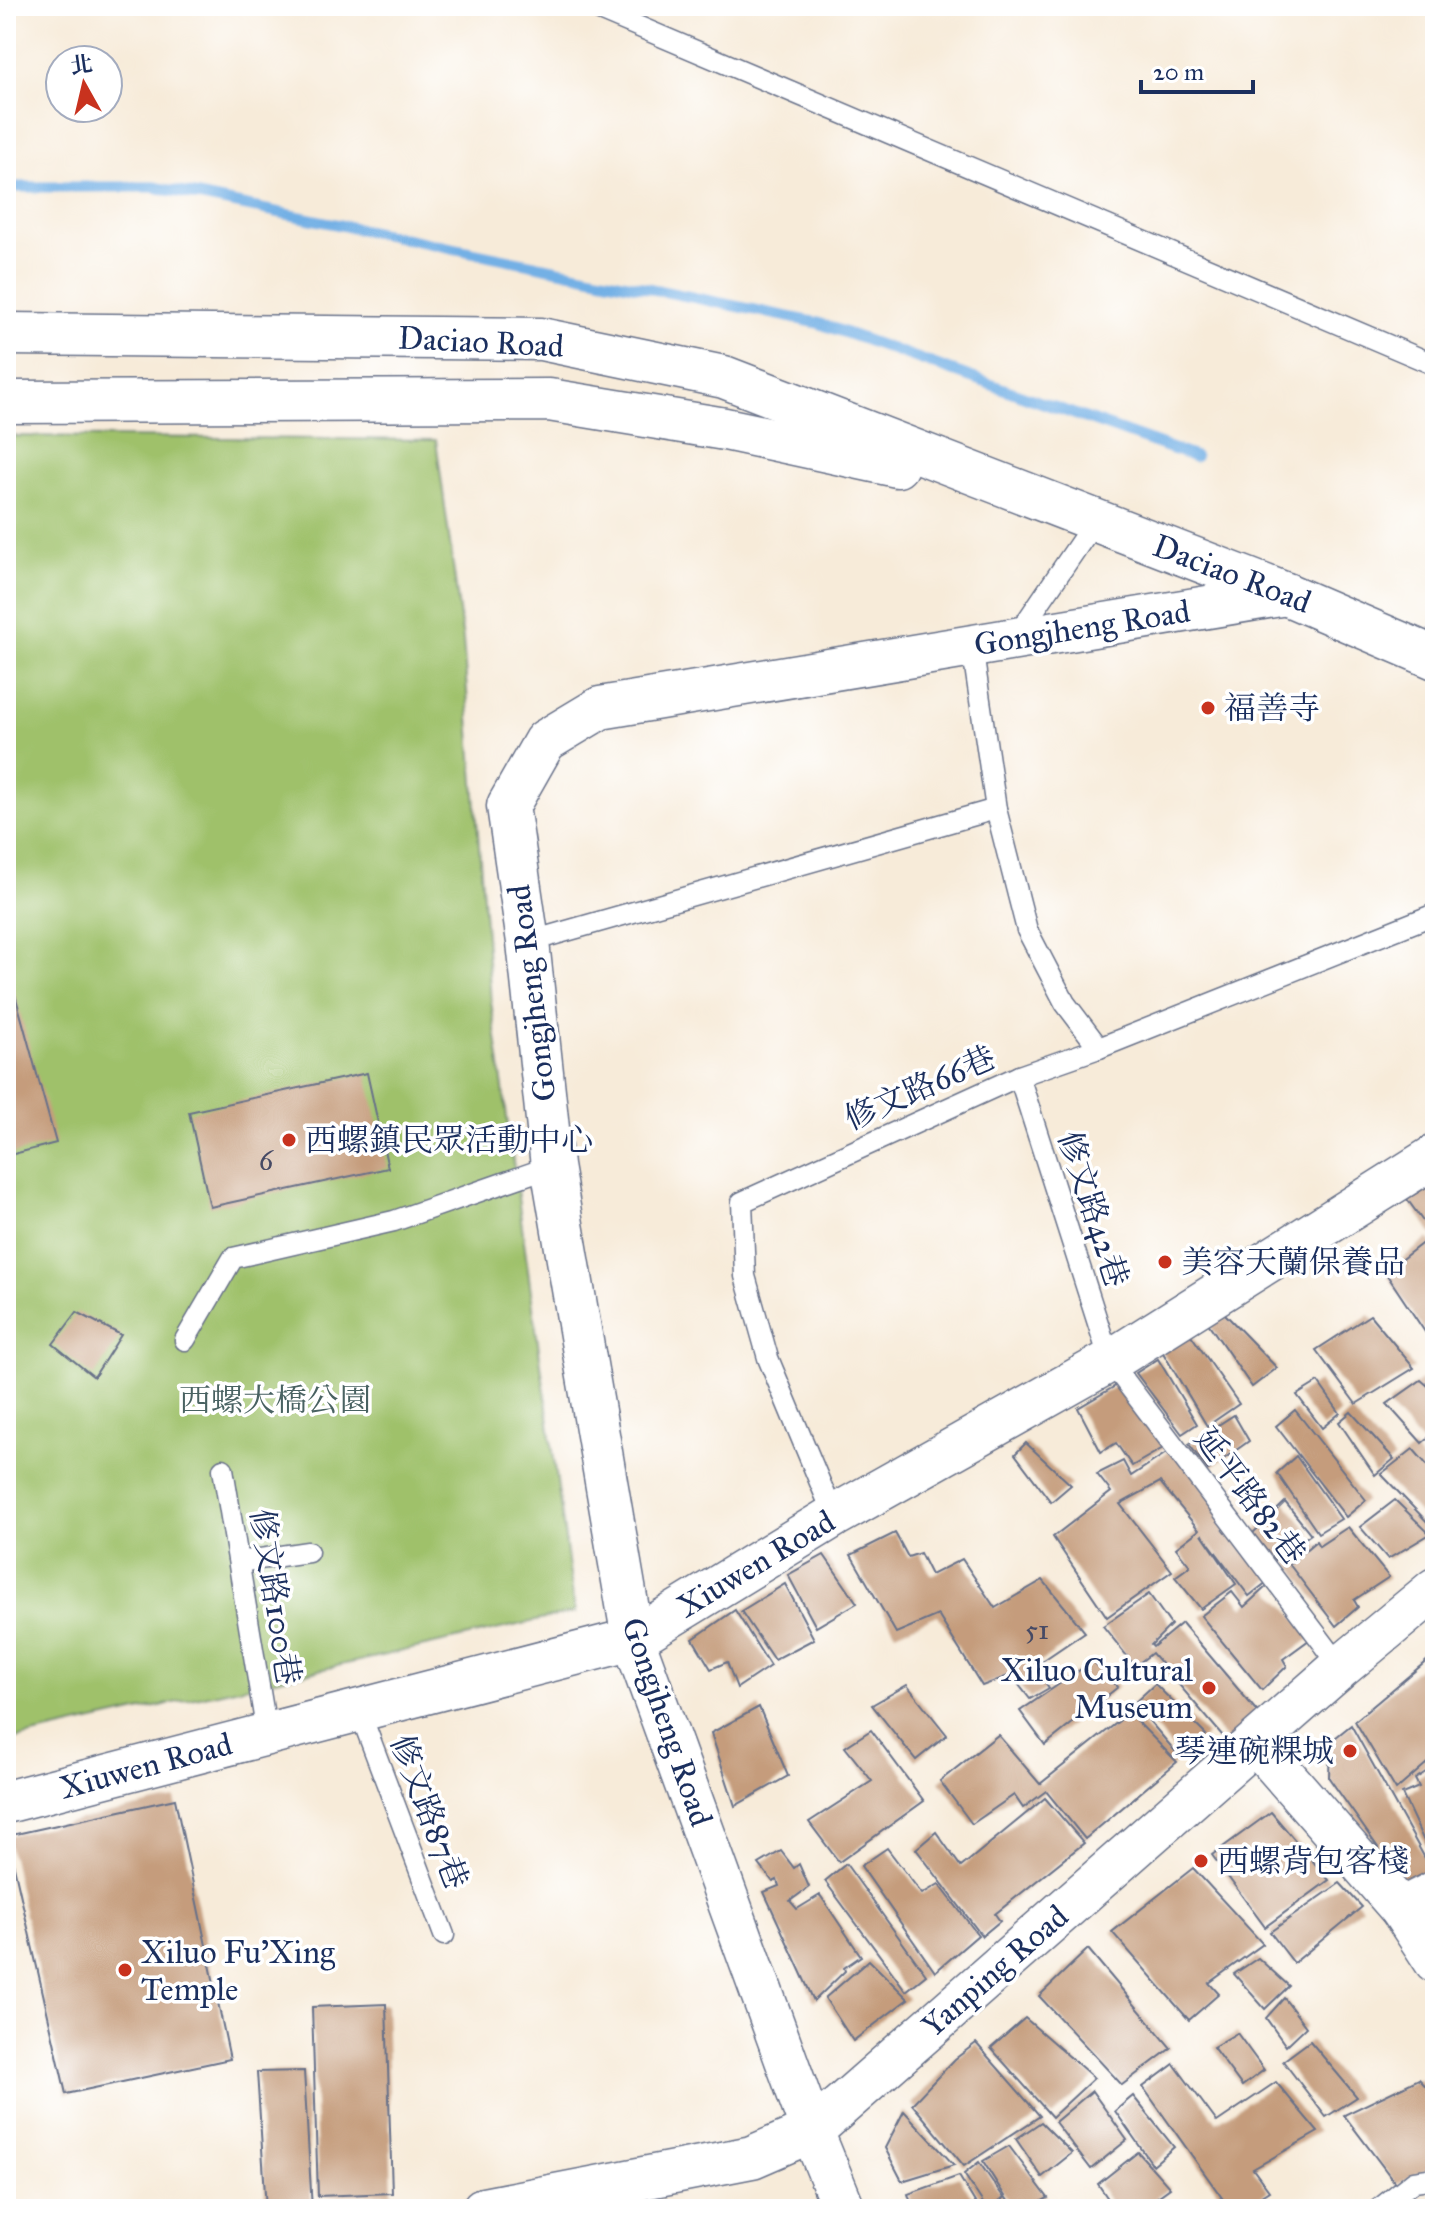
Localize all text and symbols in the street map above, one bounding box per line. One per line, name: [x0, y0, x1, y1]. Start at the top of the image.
north arrow: [44, 44, 124, 124]
scale bar: [1141, 44, 1253, 94]
text: 北: [69, 50, 94, 80]
text: 20 m: [1153, 57, 1204, 87]
street label: Daciao Road: [397, 318, 565, 366]
street label: Daciao Road: [1148, 526, 1316, 622]
street label: Gongjheng Road: [971, 592, 1193, 664]
place label: 福善寺: [1224, 689, 1320, 728]
marker: 福善寺: [1199, 699, 1217, 717]
street label: Gongjheng Road: [499, 882, 565, 1104]
street label: 修文路66巷: [839, 1037, 1001, 1139]
place label: 西螺鎮民眾活動中心: [305, 1121, 593, 1160]
street label: 修文路42巷: [1049, 1126, 1137, 1292]
marker: 西螺鎮民眾活動中心: [280, 1131, 298, 1149]
house number: 6: [259, 1143, 275, 1178]
place label: 美容天蘭保養品: [1181, 1243, 1405, 1282]
marker: 美容天蘭保養品: [1156, 1253, 1174, 1271]
park label: 西螺大橋公園: [179, 1381, 371, 1420]
street label: 延平路82巷: [1186, 1420, 1314, 1572]
street label: Xiuwen Road: [670, 1502, 842, 1626]
street label: 修文路100巷: [242, 1506, 308, 1688]
house number: 51: [1025, 1612, 1049, 1647]
street label: Gongjheng Road: [613, 1613, 721, 1831]
place label: Xiluo Cultural Museum: [1001, 1651, 1193, 1727]
marker: Xiluo Cultural Museum: [1200, 1679, 1218, 1697]
street label: Xiuwen Road: [56, 1724, 236, 1808]
street label: 修文路87巷: [382, 1729, 476, 1895]
place label: 琴連碗粿城: [1174, 1732, 1334, 1771]
marker: 琴連碗粿城: [1341, 1742, 1359, 1760]
place label: 西螺背包客棧: [1217, 1842, 1409, 1881]
marker: 西螺背包客棧: [1192, 1852, 1210, 1870]
street label: Yanping Road: [914, 1897, 1076, 2045]
place label: Xiluo Fu'Xing Temple: [141, 1933, 336, 2009]
marker: Xiluo Fu'Xing Temple: [116, 1961, 134, 1979]

